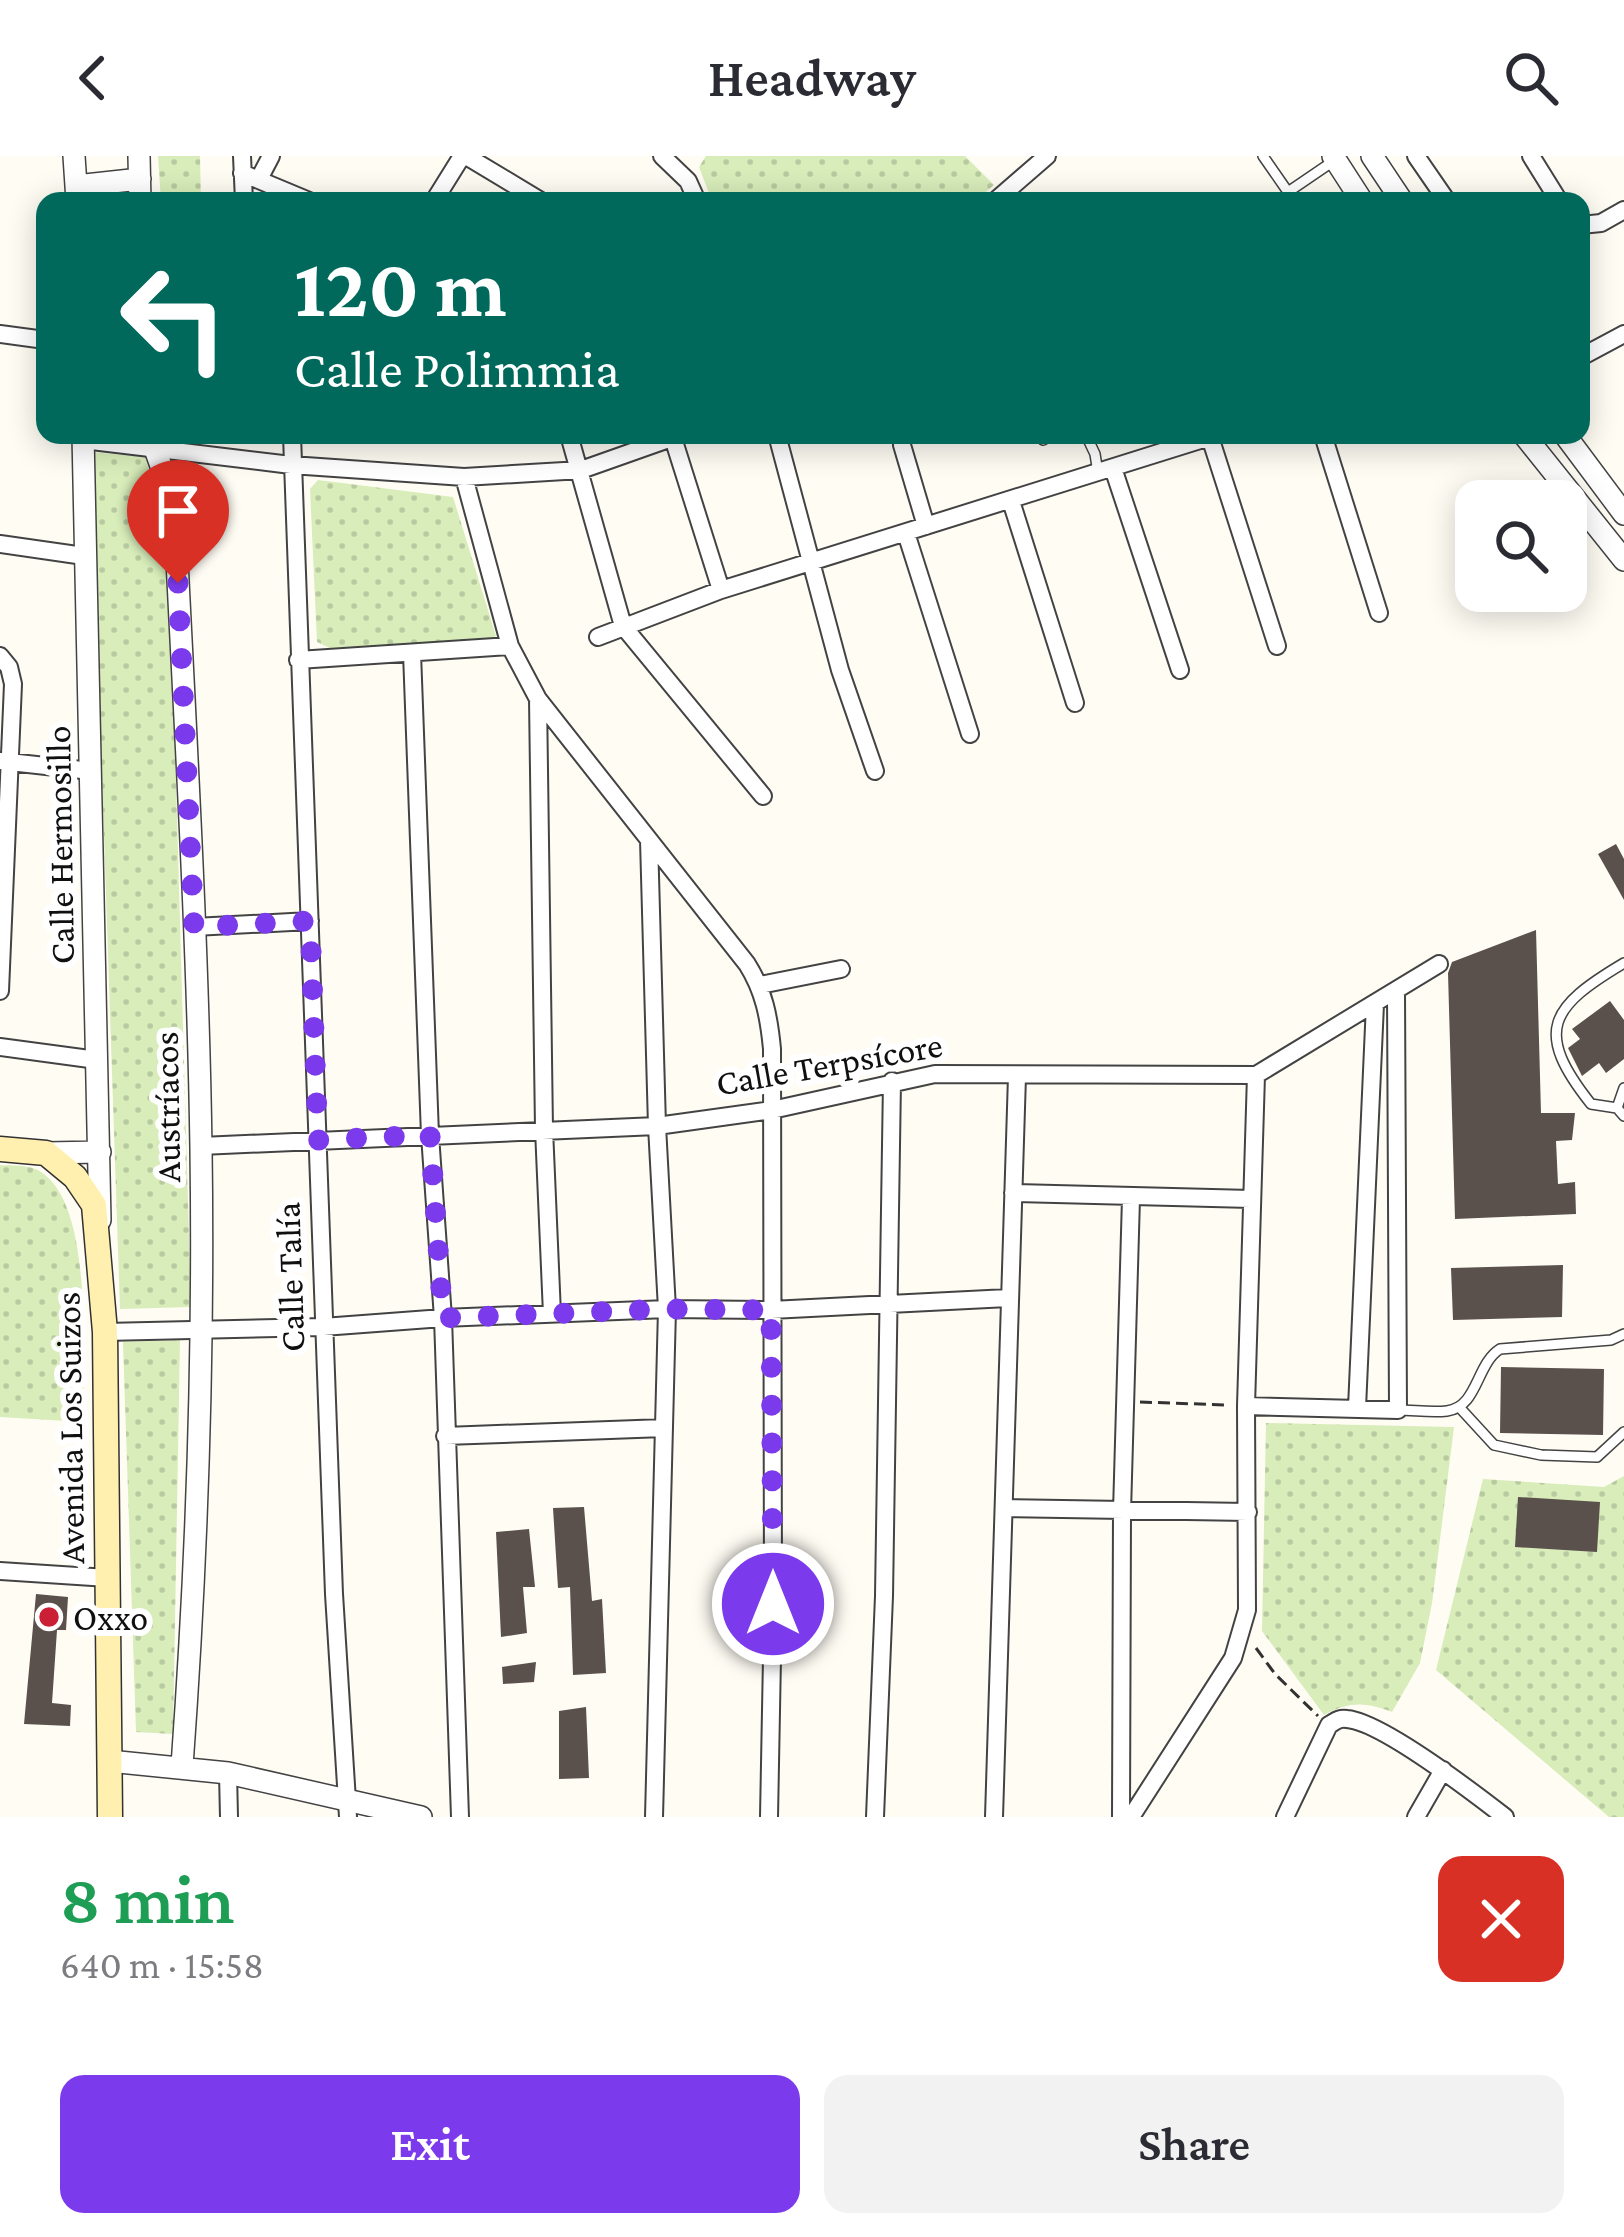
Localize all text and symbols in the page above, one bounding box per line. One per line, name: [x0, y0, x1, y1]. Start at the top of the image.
icon: back: [60, 45, 126, 111]
icon: search: [1498, 45, 1564, 111]
text: Headway: [708, 48, 916, 108]
icon: left: [96, 240, 252, 396]
text: 120 m: [294, 241, 507, 334]
text: Calle Polimmia: [294, 339, 620, 399]
pin: [127, 460, 229, 583]
icon: arrive: [145, 478, 211, 544]
map controls: [1455, 480, 1587, 612]
button: search: [1455, 480, 1587, 612]
street label: Calle Hermosillo: [38, 725, 82, 965]
street label: Calle Terpsícore: [713, 1024, 945, 1104]
street label: Austríacos: [146, 1031, 188, 1183]
street label: Calle Talía: [267, 1201, 313, 1353]
street label: Avenida Los Suizos: [48, 1292, 92, 1564]
position arrow: [710, 1541, 836, 1667]
place label: Oxxo: [73, 1598, 148, 1638]
marker: Oxxo: [36, 1604, 62, 1630]
button: close: [1438, 1856, 1564, 1982]
text: 8 min: [60, 1858, 235, 1938]
text: 640 m · 15:58: [60, 1943, 264, 1986]
button: Exit: [60, 2075, 800, 2213]
button: Share: [824, 2075, 1564, 2213]

